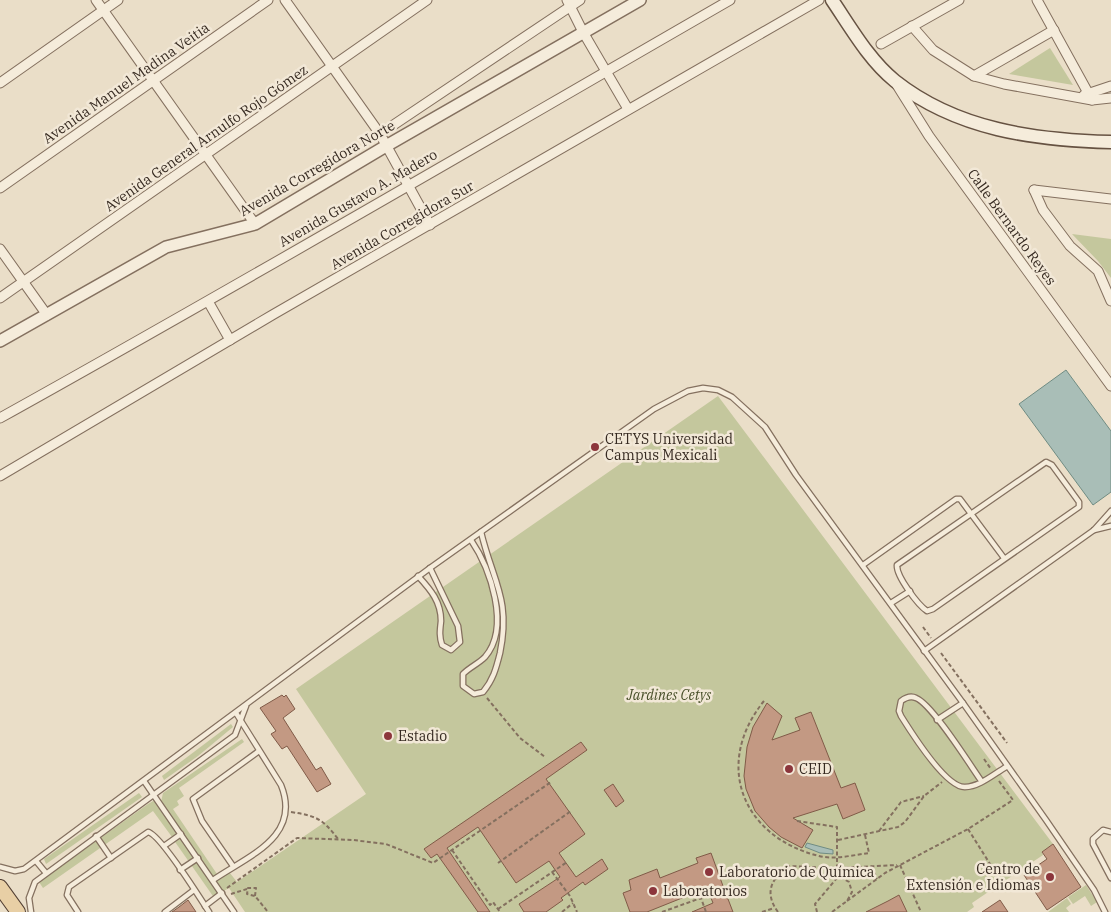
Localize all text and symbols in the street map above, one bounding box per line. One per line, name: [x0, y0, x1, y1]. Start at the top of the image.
street label: Avenida Manuel Madina Veitia: [39, 18, 213, 148]
street label: Avenida General Arnulfo Rojo Gómez: [101, 61, 311, 215]
street label: Avenida Corregidora Norte: [236, 116, 398, 220]
street label: Avenida Gustavo A. Madero: [276, 145, 441, 251]
street label: Calle Bernardo Reyes: [964, 165, 1060, 289]
street label: Avenida Corregidora Sur: [327, 176, 477, 273]
place label: CETYS Universidad Campus Mexicali: [605, 430, 734, 464]
marker: CETYS Universidad Campus Mexicali: [589, 441, 601, 453]
park label: Jardines Cetys: [626, 686, 712, 704]
place label: Estadio: [398, 727, 447, 745]
marker: Estadio: [382, 730, 394, 742]
place label: CEID: [799, 760, 832, 778]
marker: CEID: [783, 763, 795, 775]
place label: Centro de Extensión e Idiomas: [906, 860, 1040, 894]
place label: Laboratorio de Química: [719, 863, 875, 881]
marker: Laboratorio de Química: [703, 866, 715, 878]
marker: Centro de Extensión e Idiomas: [1044, 871, 1056, 883]
place label: Laboratorios: [663, 882, 747, 900]
marker: Laboratorios: [647, 885, 659, 897]

